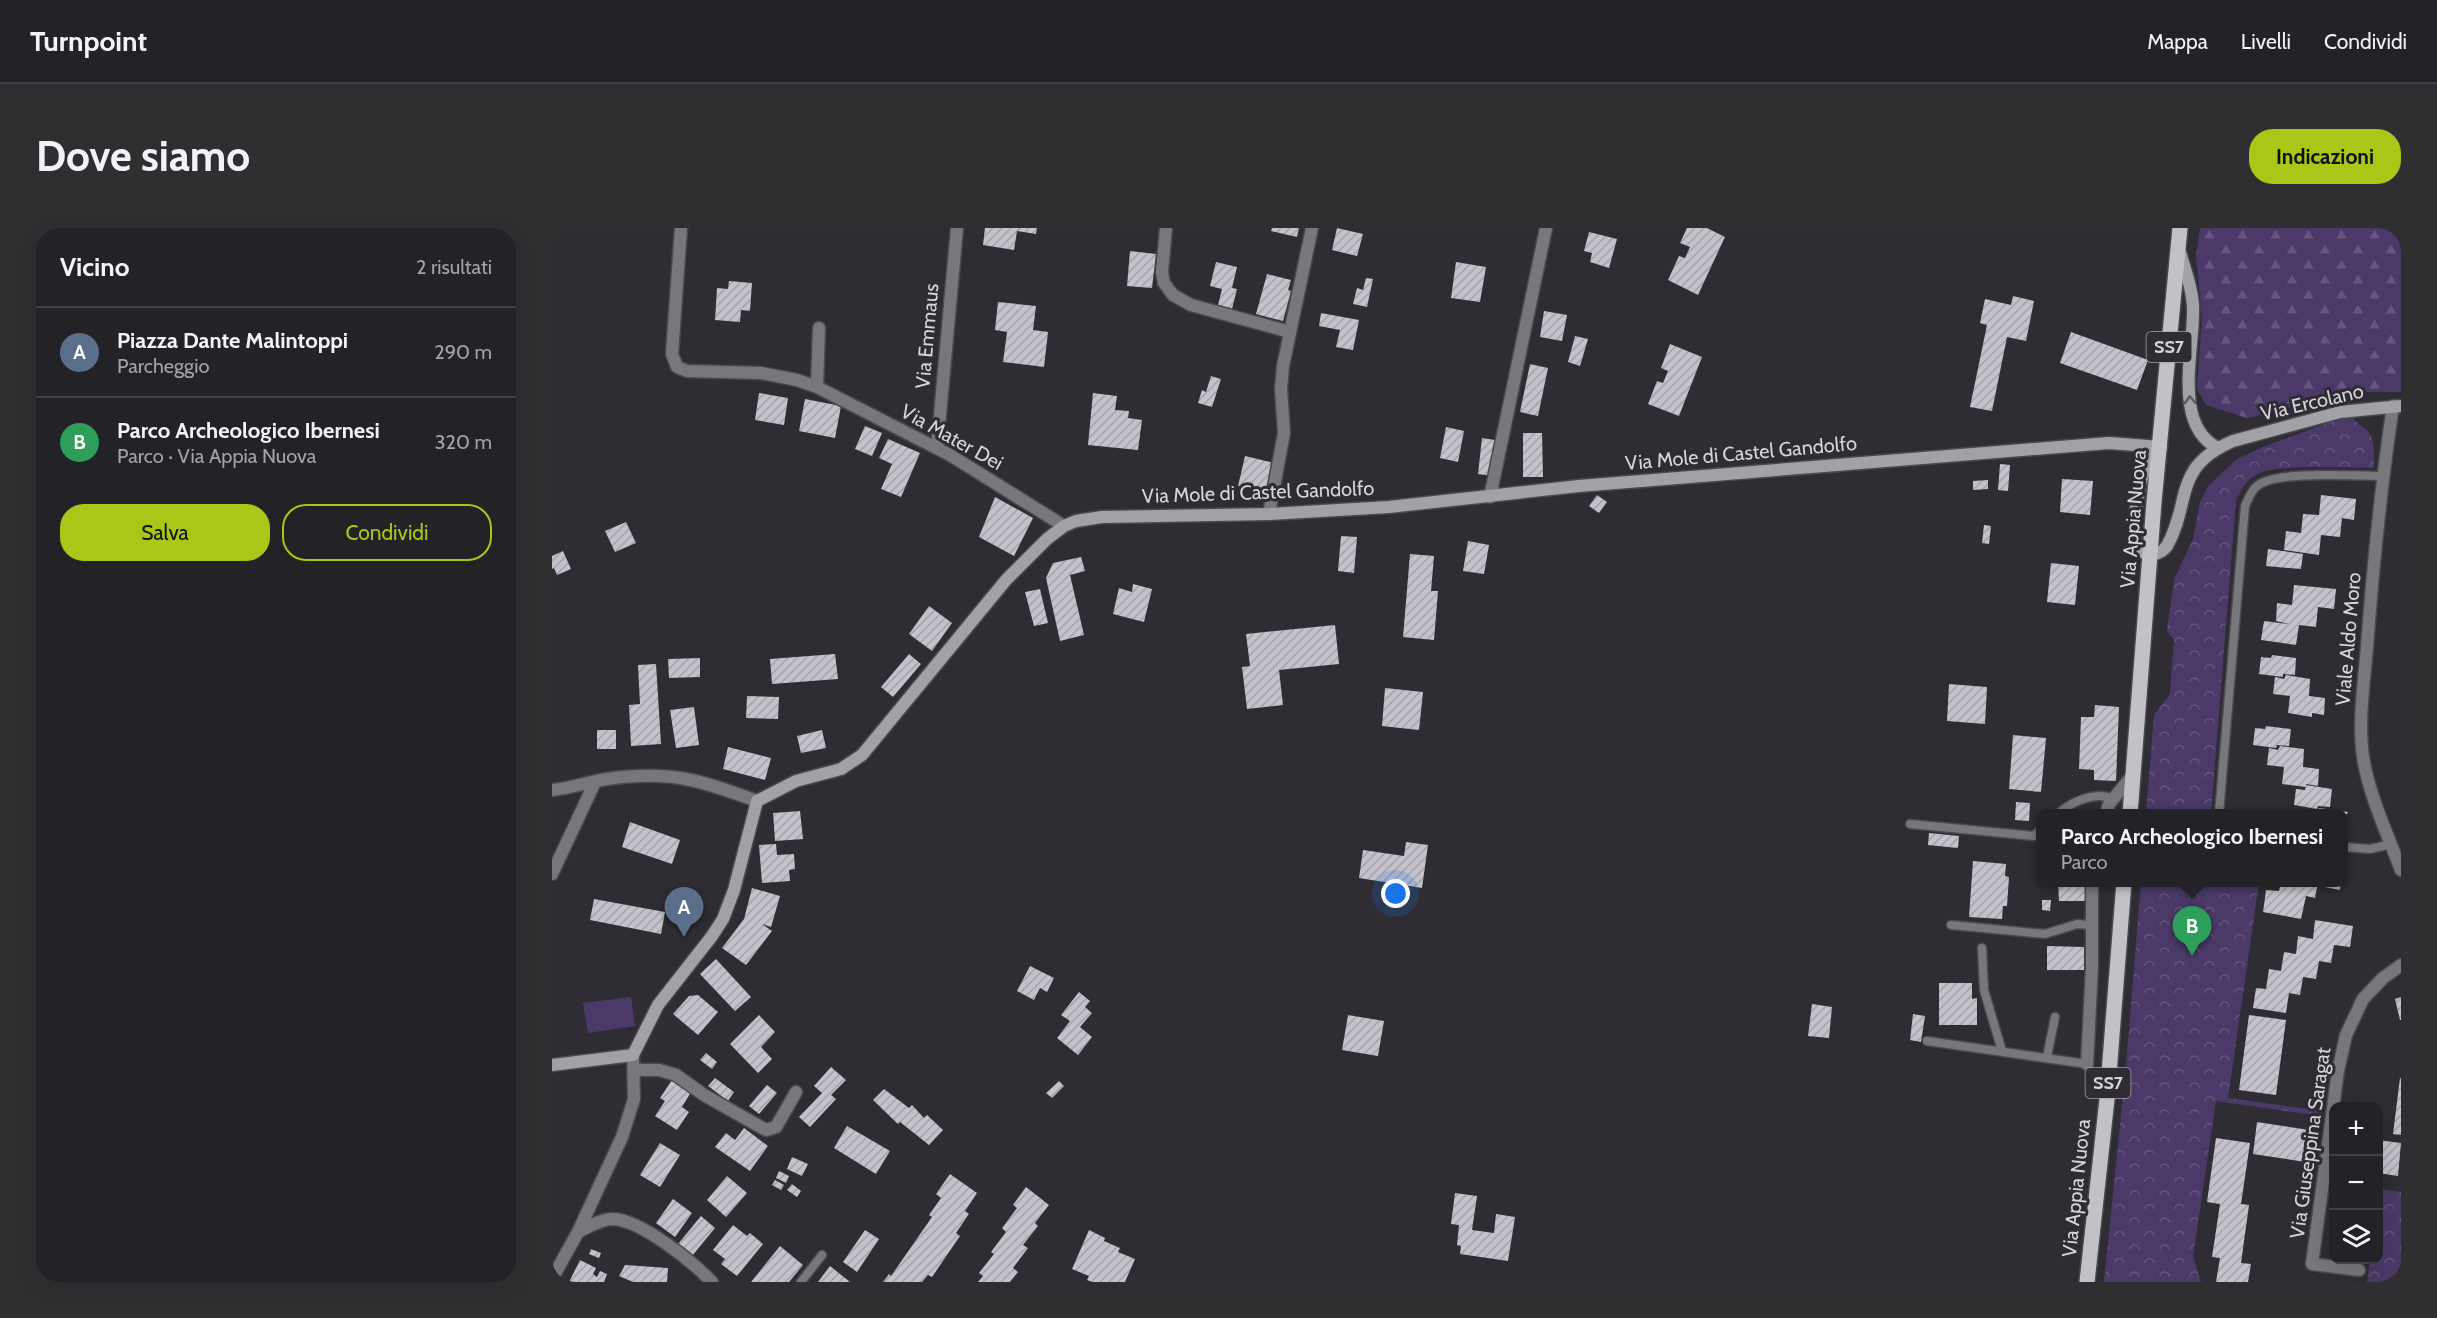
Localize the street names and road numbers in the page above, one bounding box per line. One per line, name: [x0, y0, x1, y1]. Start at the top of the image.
street label: Via Emmaus: [910, 282, 944, 390]
road number: SS7: [2146, 332, 2192, 362]
street label: Via Ercolano: [2258, 379, 2366, 425]
street label: Via Mater Dei: [897, 399, 1007, 475]
street label: Via Mole di Castel Gandolfo: [1624, 431, 1858, 475]
street label: Via Appia Nuova: [2115, 448, 2151, 589]
street label: Via Mole di Castel Gandolfo: [1141, 476, 1375, 508]
street label: Viale Aldo Moro: [2330, 571, 2366, 707]
street label: Via Giuseppina Saragat: [2285, 1046, 2335, 1240]
road number: SS7: [2086, 1068, 2130, 1098]
street label: Via Appia Nuova: [2057, 1117, 2095, 1258]

